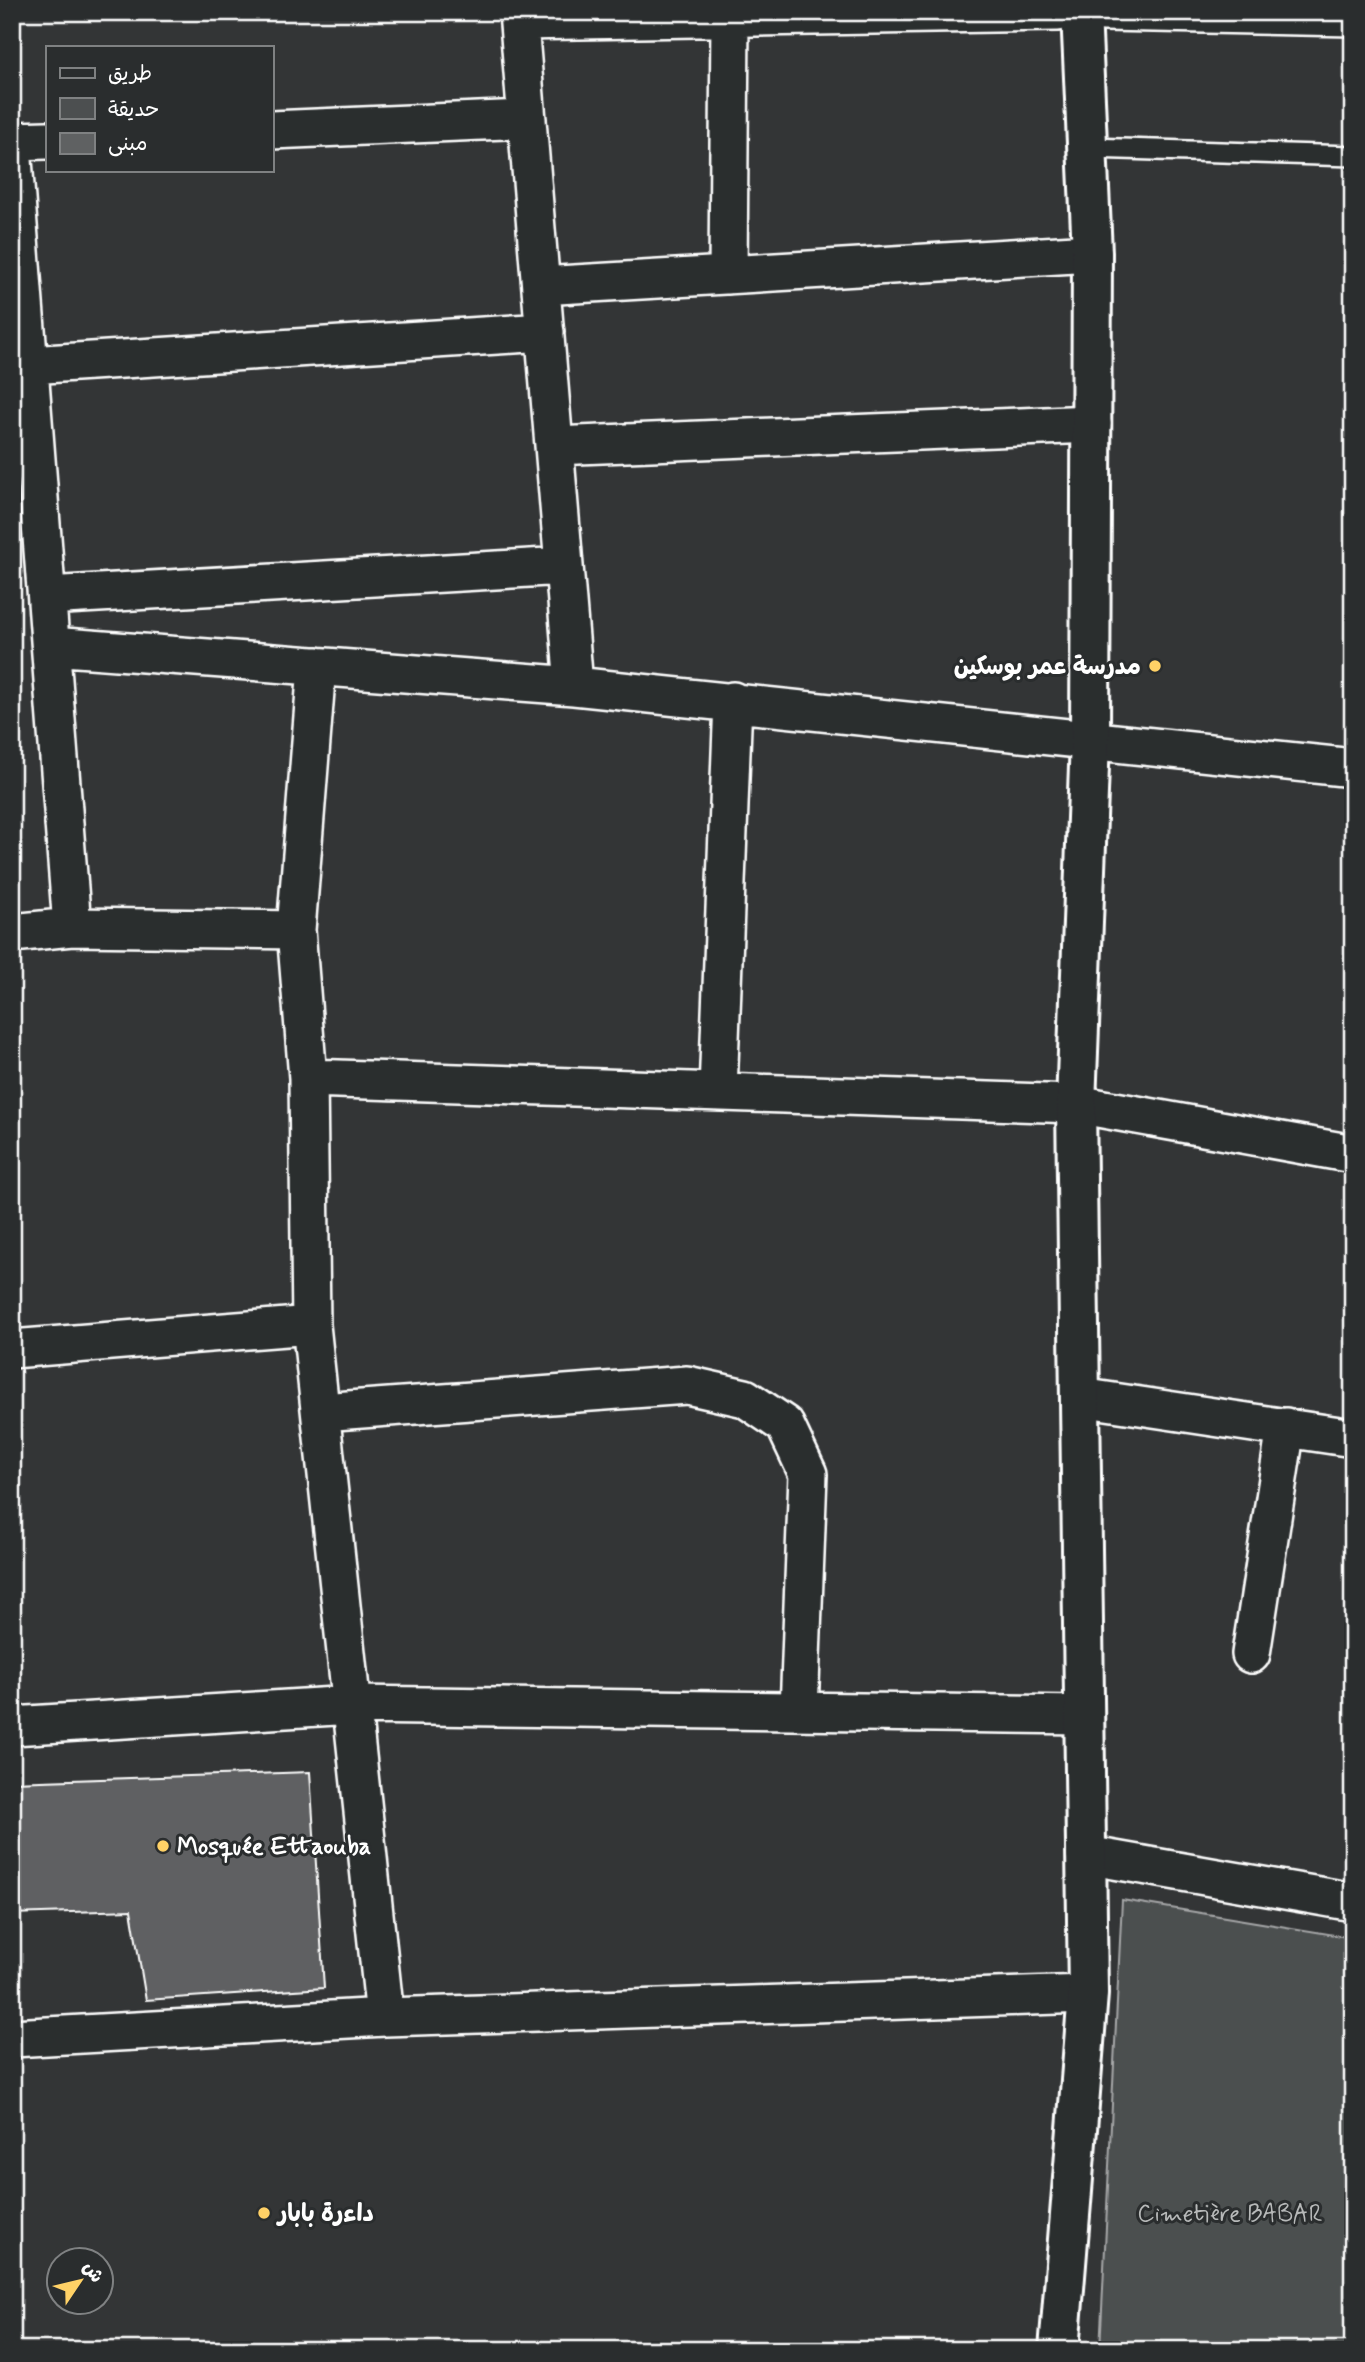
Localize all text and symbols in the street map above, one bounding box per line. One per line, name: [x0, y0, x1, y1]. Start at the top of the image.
legend: [46, 46, 273, 172]
text: طريق: [108, 60, 152, 88]
text: حديقة: [108, 96, 159, 124]
text: مبنى: [108, 130, 147, 158]
place label: مدرسة عمر بوسكين: [954, 652, 1141, 683]
marker: مدرسة عمر بوسكين: [1147, 658, 1163, 674]
place label: Mosquée Ettaouba: [177, 1832, 371, 1863]
marker: Mosquée Ettaouba: [155, 1838, 171, 1854]
place label: داءرة بابار: [276, 2199, 374, 2230]
park label: Cimetière BABAR: [1137, 2199, 1323, 2230]
marker: داءرة بابار: [256, 2205, 272, 2221]
north arrow: [46, 2246, 116, 2316]
text: ش: [76, 2256, 109, 2288]

